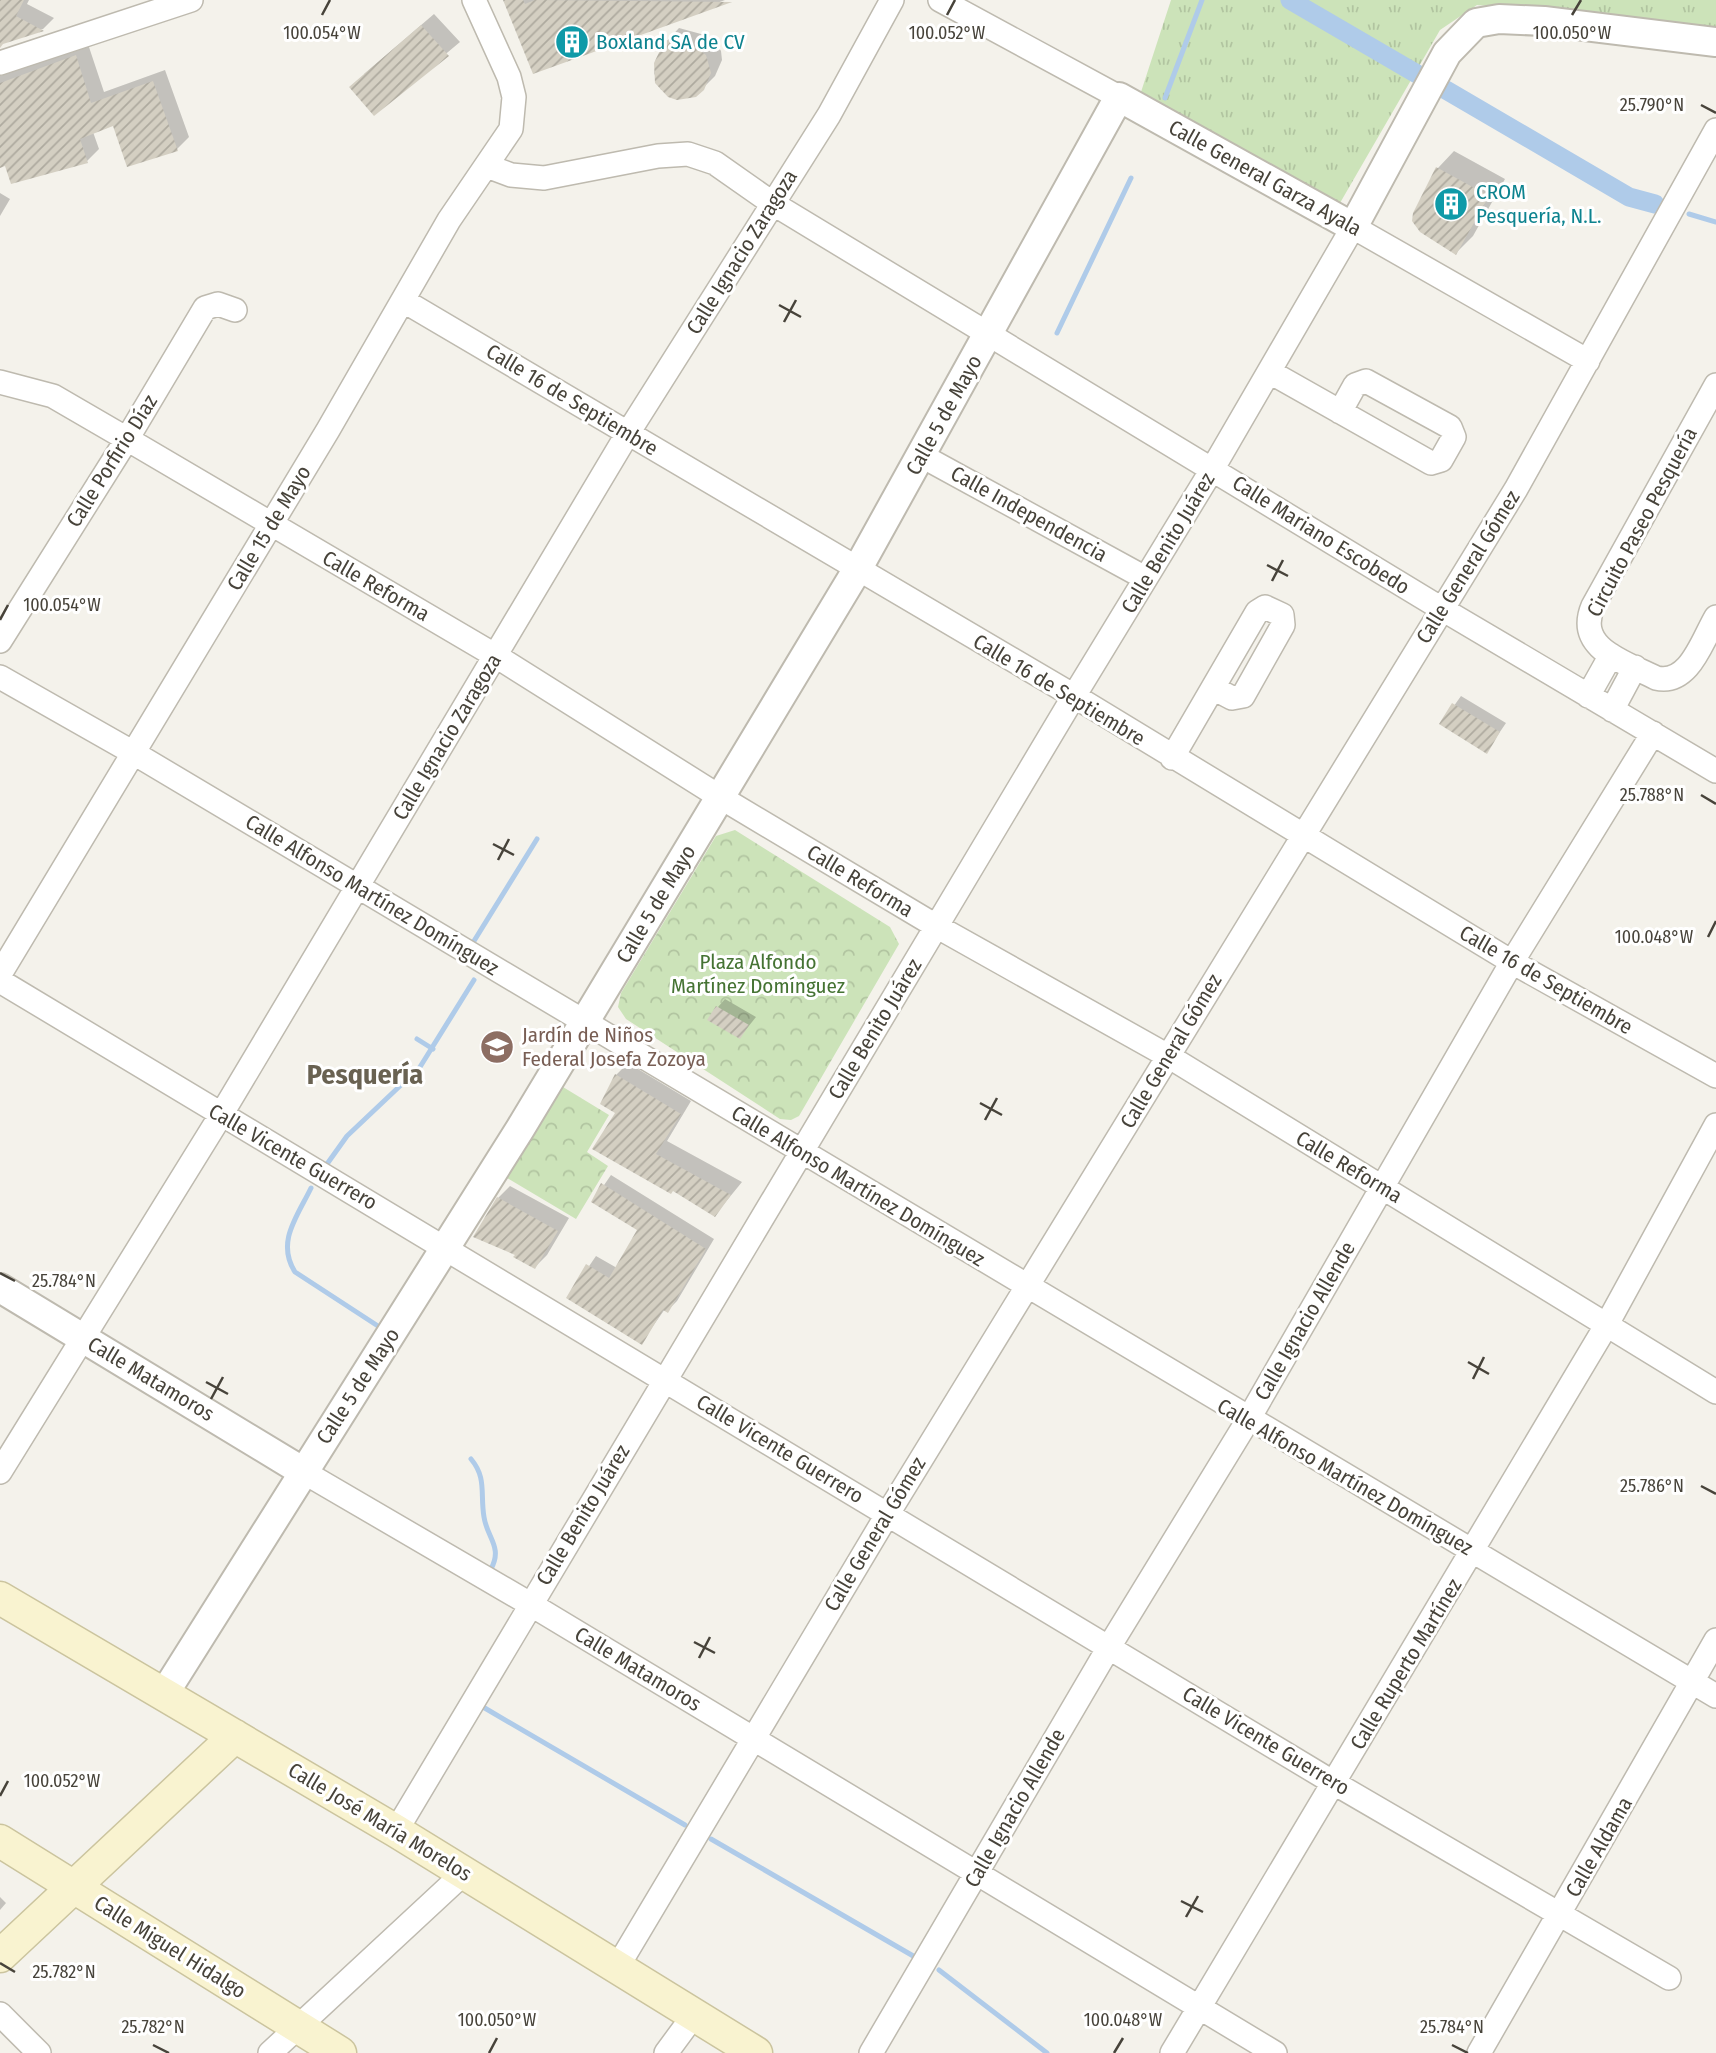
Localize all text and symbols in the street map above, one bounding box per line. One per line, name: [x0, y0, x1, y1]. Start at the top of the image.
text: 100.054°W: [283, 22, 361, 44]
text: 100.052°W: [909, 22, 986, 44]
text: 100.050°W: [1533, 22, 1612, 44]
building icon: Boxland SA de CV: [553, 23, 591, 61]
place label: Boxland SA de CV: [596, 29, 745, 55]
text: 25.790°N: [1620, 94, 1684, 116]
street label: Calle General Garza Ayala: [1164, 114, 1366, 242]
street label: Calle Ignacio Zaragoza: [681, 165, 803, 339]
place label: CROM Pesquería, N.L.: [1476, 179, 1602, 229]
building icon: CROM Pesquería, N.L.: [1432, 185, 1470, 223]
street label: Calle 16 de Septiembre: [481, 338, 663, 462]
street label: Calle 5 de Mayo: [900, 350, 988, 480]
street label: Calle Porfirio Díaz: [61, 390, 163, 532]
street label: Circuito Paseo Pesquería: [1581, 423, 1703, 621]
street label: Calle Independencia: [946, 460, 1112, 568]
street label: Calle 15 de Mayo: [221, 461, 317, 595]
street label: Calle Benito Juárez: [1116, 468, 1220, 618]
street label: Calle Mariano Escobedo: [1228, 470, 1414, 600]
street label: Calle General Gómez: [1410, 486, 1526, 648]
street label: Calle Reforma: [318, 545, 434, 627]
text: 100.054°W: [23, 594, 101, 616]
street label: Calle 16 de Septiembre: [968, 628, 1150, 752]
street label: Calle Ignacio Zaragoza: [387, 649, 507, 825]
text: 25.788°N: [1620, 784, 1684, 806]
street label: Calle Alfonso Martínez Domínguez: [241, 809, 503, 981]
street label: Calle Reforma: [802, 839, 918, 923]
street label: Calle 5 de Mayo: [611, 840, 701, 968]
street label: Calle 16 de Septiembre: [1455, 920, 1637, 1040]
text: 100.048°W: [1615, 926, 1694, 948]
park label: Plaza Alfondo Martínez Domínguez: [671, 949, 845, 999]
street label: Calle Benito Juárez: [823, 954, 927, 1104]
street label: Calle General Gómez: [1115, 969, 1227, 1133]
place label: Jardín de Niños Federal Josefa Zozoya: [522, 1022, 706, 1072]
school or university icon: Jardín de Niños Federal Josefa Zozoya: [478, 1028, 516, 1066]
district label: Pesquería: [307, 1058, 423, 1091]
street label: Calle Vicente Guerrero: [204, 1098, 382, 1216]
street label: Calle Alfonso Martínez Domínguez: [727, 1100, 989, 1272]
street label: Calle Reforma: [1291, 1125, 1407, 1209]
street label: Calle Ignacio Allende: [1249, 1237, 1361, 1405]
text: 25.784°N: [32, 1270, 96, 1292]
street label: Calle 5 de Mayo: [311, 1323, 405, 1449]
street label: Calle Matamoros: [83, 1331, 219, 1427]
street label: Calle Vicente Guerrero: [692, 1389, 868, 1509]
street label: Calle Alfonso Martínez Domínguez: [1213, 1393, 1477, 1561]
street label: Calle Benito Juárez: [531, 1440, 635, 1590]
street label: Calle General Gómez: [819, 1452, 931, 1616]
text: 25.786°N: [1620, 1475, 1684, 1497]
street label: Calle Ruperto Martínez: [1345, 1574, 1467, 1754]
street label: Calle Matamoros: [570, 1621, 706, 1717]
street label: Calle Vicente Guerrero: [1178, 1681, 1354, 1801]
street label: Calle Ignacio Allende: [959, 1724, 1071, 1892]
street label: Calle José María Morelos: [284, 1757, 477, 1887]
text: 100.052°W: [24, 1770, 101, 1792]
street label: Calle Aldama: [1560, 1792, 1638, 1902]
street label: Calle Miguel Hidalgo: [89, 1890, 251, 2004]
text: 25.782°N: [32, 1961, 96, 1983]
text: 100.050°W: [458, 2009, 537, 2031]
text: 100.048°W: [1084, 2009, 1163, 2031]
text: 25.782°N: [121, 2016, 185, 2038]
text: 25.784°N: [1420, 2016, 1484, 2038]

